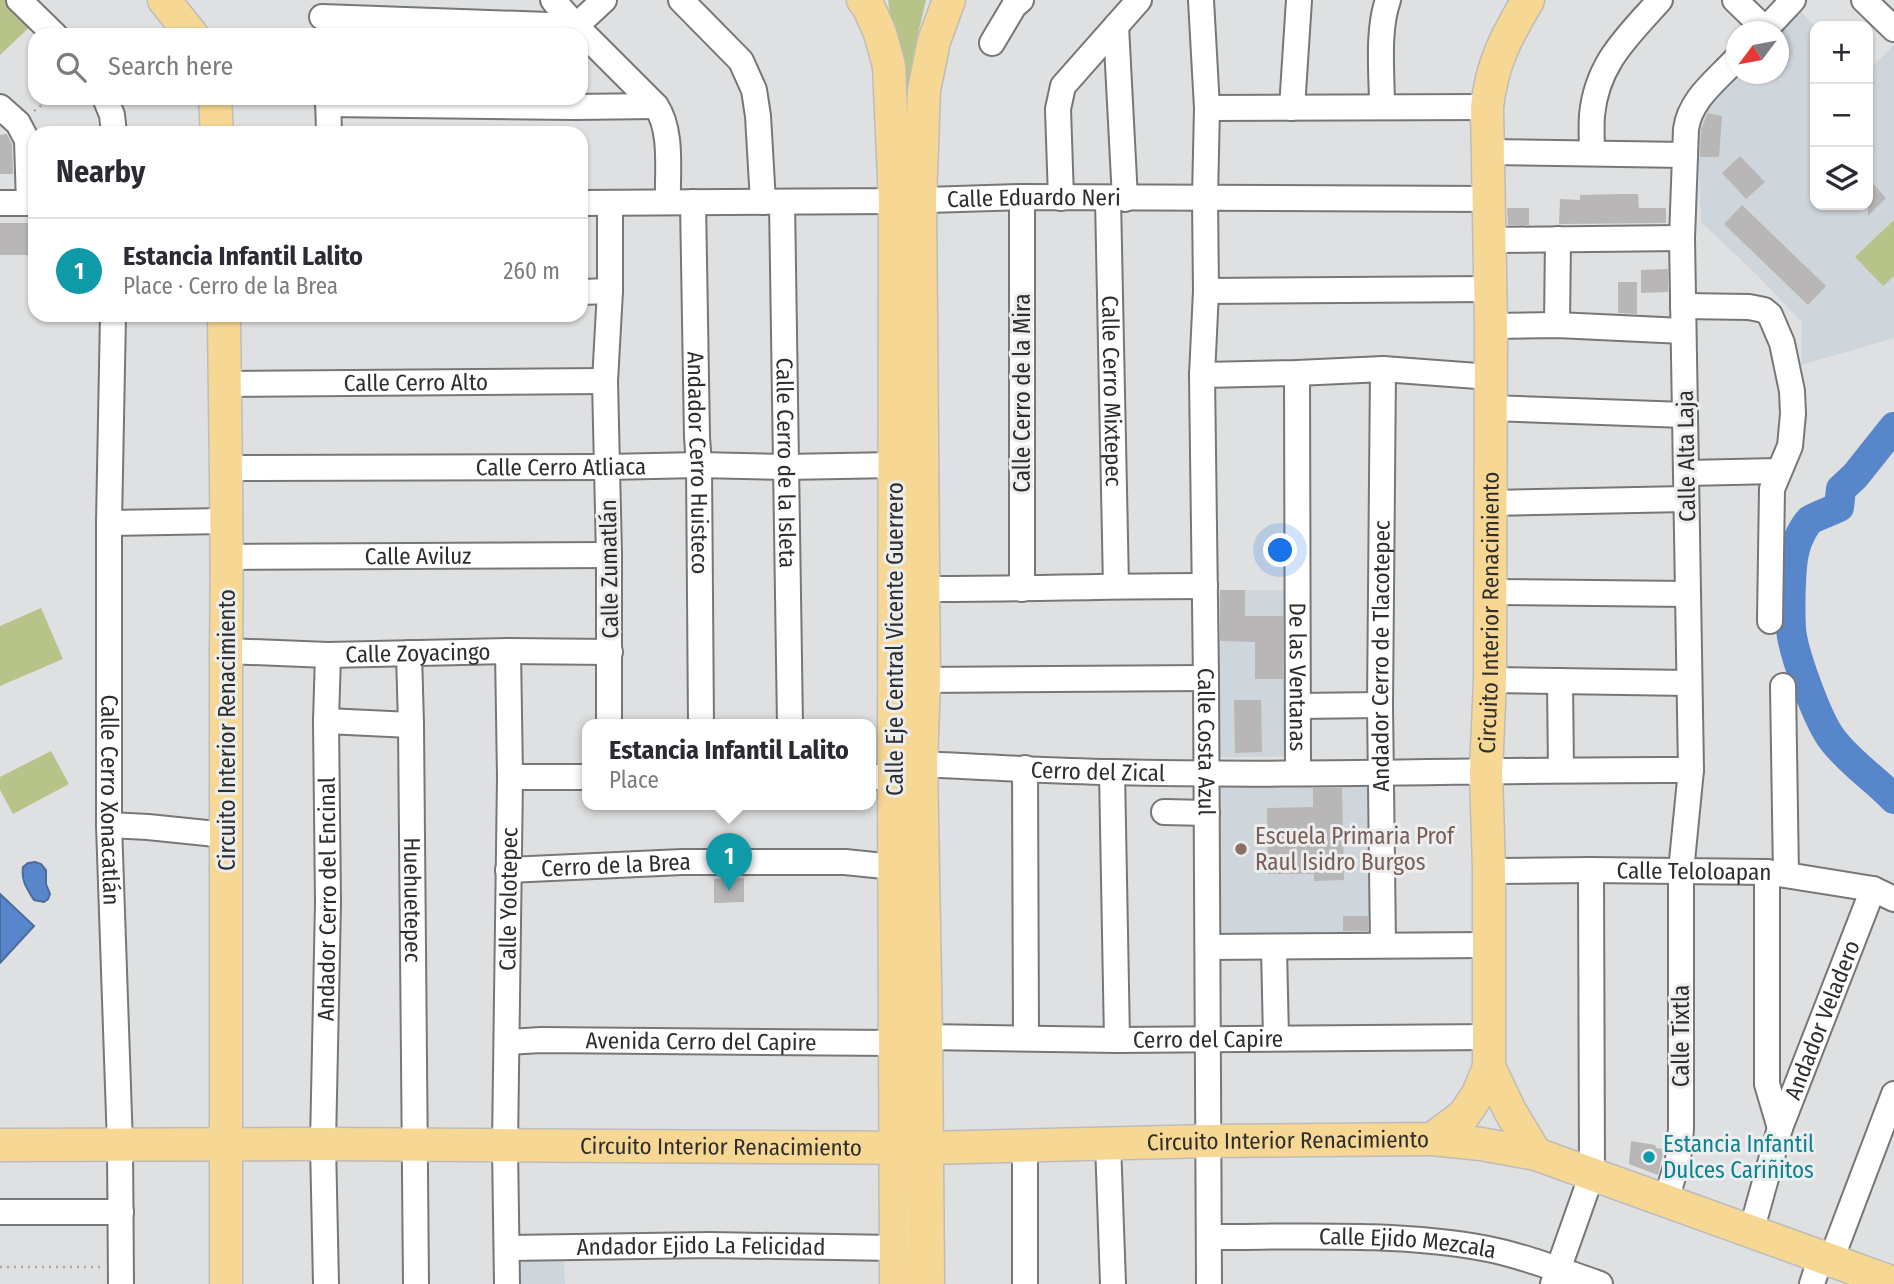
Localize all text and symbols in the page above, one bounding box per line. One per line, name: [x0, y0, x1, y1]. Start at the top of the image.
north arrow: [1726, 21, 1789, 84]
map controls: [1810, 21, 1873, 210]
button: +: [1810, 21, 1873, 84]
search box: [28, 28, 588, 105]
icon: search: [52, 48, 90, 86]
text: Search here: [108, 51, 233, 82]
button: −: [1810, 84, 1873, 147]
button: layers: [1810, 147, 1873, 210]
text: Nearby: [56, 154, 145, 190]
street label: Calle Eduardo Neri: [947, 183, 1121, 213]
text: Estancia Infantil Lalito: [123, 241, 363, 272]
text: 1: [74, 257, 84, 285]
text: 260 m: [503, 257, 560, 285]
text: Place · Cerro de la Brea: [123, 272, 338, 300]
street label: Calle Cerro de la Mira: [1008, 293, 1036, 493]
street label: Calle Cerro Mixtepec: [1096, 295, 1128, 487]
street label: Andador Cerro Huisteco: [682, 351, 714, 574]
street label: Calle Cerro de la Isleta: [770, 358, 802, 568]
street label: Calle Cerro Alto: [344, 368, 488, 397]
street label: Calle Alta Laja: [1671, 390, 1701, 522]
street label: Calle Cerro Atliaca: [476, 452, 646, 481]
street label: Circuito Interior Renacimiento: [1473, 472, 1505, 754]
street label: Calle Eje Central Vicente Guerrero: [881, 482, 909, 796]
street label: Calle Zumatlán: [594, 499, 624, 639]
street label: Andador Cerro de Tlacotepec: [1366, 520, 1396, 792]
your location: [1263, 533, 1297, 567]
street label: Calle Aviluz: [365, 542, 471, 570]
street label: Circuito Interior Renacimiento: [213, 589, 241, 871]
street label: De las Ventanas: [1284, 603, 1312, 752]
street label: Calle Zoyacingo: [345, 637, 491, 669]
street label: Calle Costa Azul: [1192, 668, 1221, 816]
street label: Calle Cerro Xonacatlán: [95, 695, 126, 906]
popup: [582, 719, 876, 810]
text: Estancia Infantil Lalito: [609, 735, 849, 766]
street label: Cerro del Zical: [1030, 755, 1165, 787]
text: Place: [609, 766, 659, 794]
street label: Andador Cerro del Encinal: [312, 777, 342, 1021]
place label: Escuela Primaria Prof Raul Isidro Burgos: [1255, 822, 1456, 876]
street label: Calle Yolotepec: [493, 827, 523, 971]
pin: 1: [706, 833, 752, 891]
street label: Huehuetepec: [398, 837, 427, 963]
marker: Escuela Primaria Prof Raul Isidro Burgos: [1233, 841, 1249, 857]
street label: Cerro de la Brea: [540, 848, 691, 882]
street label: Calle Teloloapan: [1616, 856, 1772, 886]
street label: Andador Veladero: [1778, 936, 1866, 1104]
street label: Calle Tixtla: [1667, 985, 1695, 1087]
street label: Cerro del Capire: [1133, 1025, 1283, 1054]
street label: Avenida Cerro del Capire: [585, 1026, 816, 1056]
street label: Circuito Interior Renacimiento: [1147, 1125, 1429, 1157]
place label: Estancia Infantil Dulces Cariñitos: [1663, 1130, 1814, 1184]
street label: Circuito Interior Renacimiento: [580, 1132, 862, 1162]
marker: Estancia Infantil Dulces Cariñitos: [1641, 1149, 1657, 1165]
street label: Calle Ejido Mezcala: [1319, 1222, 1499, 1264]
street label: Andador Ejido La Felicidad: [576, 1231, 826, 1261]

